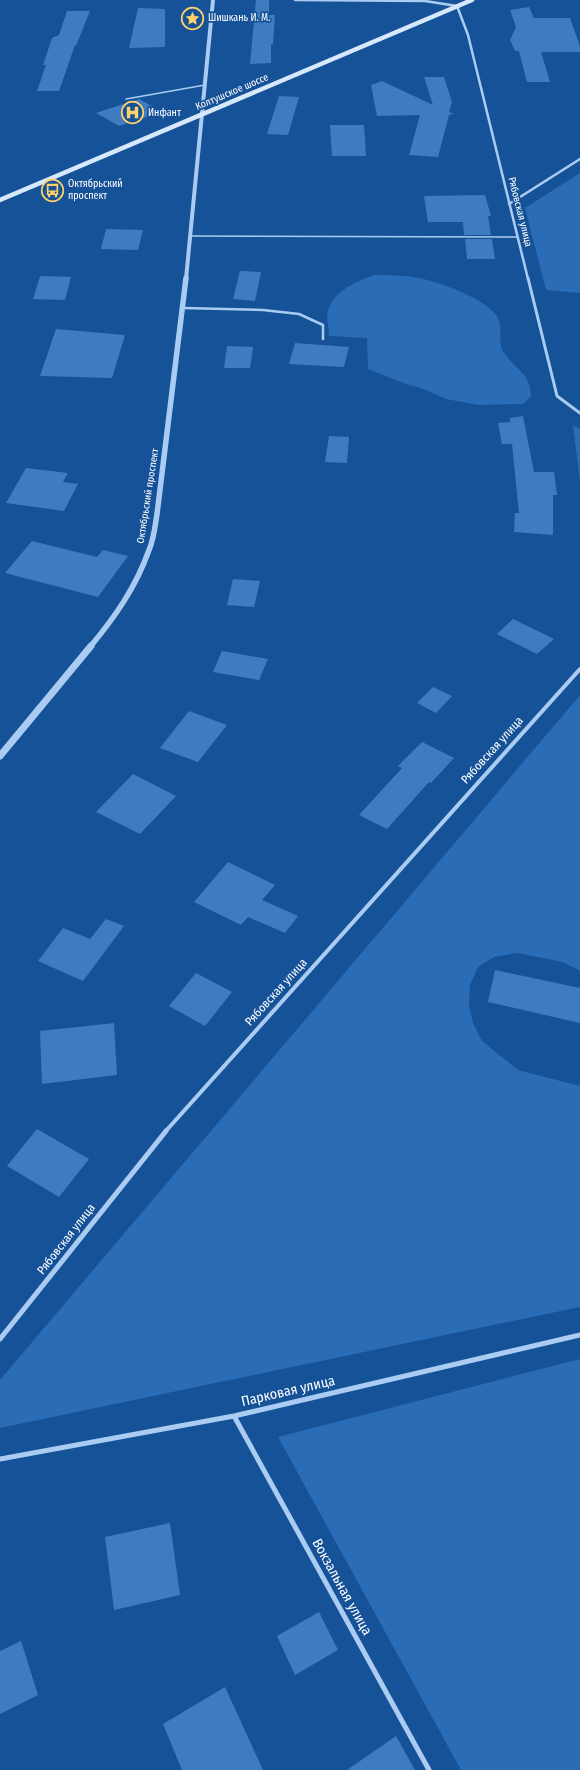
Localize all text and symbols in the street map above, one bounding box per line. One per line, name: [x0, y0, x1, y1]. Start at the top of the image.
place icon: Шишкань И. М.: [180, 5, 206, 31]
place label: Шишкань И. М.: [208, 12, 270, 24]
street label: Колтушское шоссе: [194, 71, 270, 113]
hospital icon: Инфант: [119, 100, 145, 126]
place label: Инфант: [148, 107, 182, 119]
street label: Рябовская улица: [506, 176, 534, 248]
bus stop icon: Октябрьский проспект: [39, 177, 65, 203]
place label: Октябрьский проспект: [68, 178, 123, 202]
street label: Октябрьский проспект: [135, 447, 162, 544]
street label: Рябовская улица: [458, 713, 526, 786]
street label: Рябовская улица: [242, 955, 310, 1028]
street label: Рябовская улица: [34, 1201, 98, 1277]
street label: Парковая улица: [240, 1372, 337, 1410]
street label: Вокзальная улица: [308, 1536, 376, 1638]

